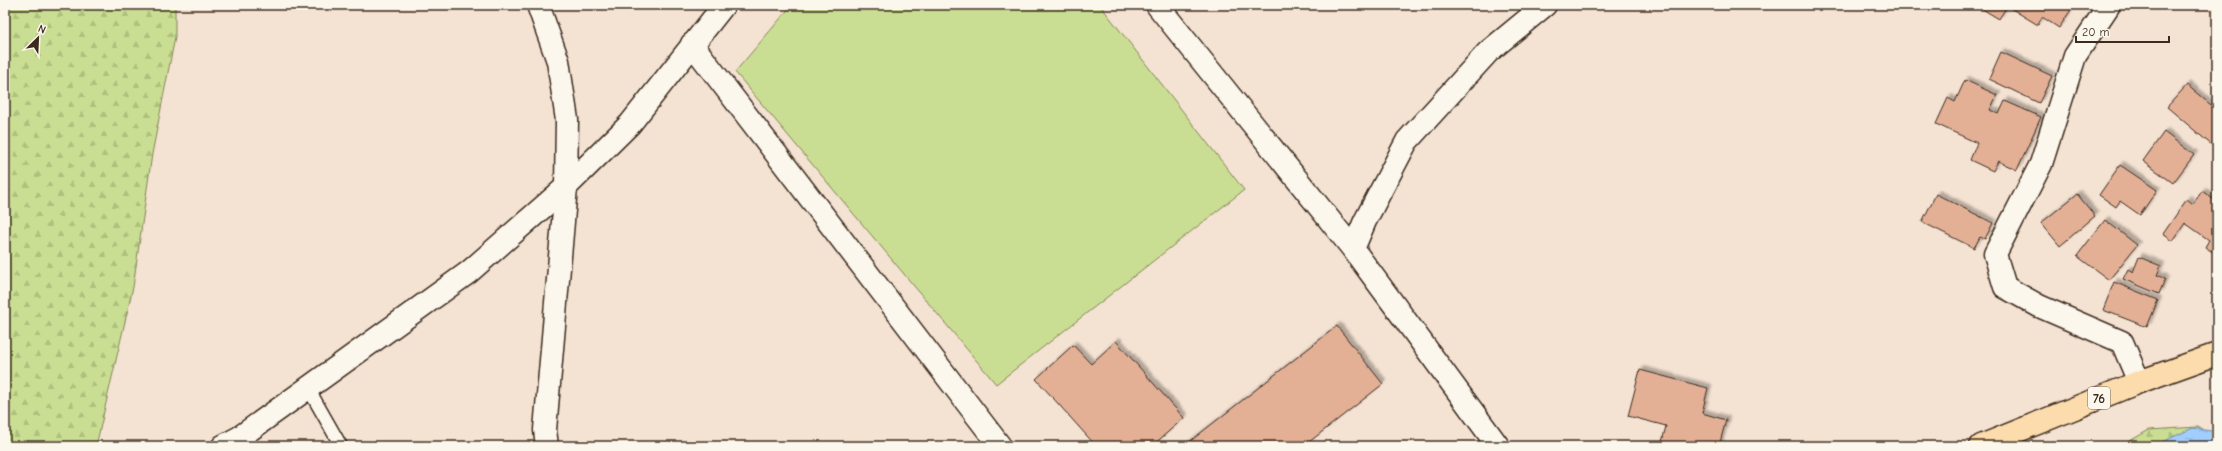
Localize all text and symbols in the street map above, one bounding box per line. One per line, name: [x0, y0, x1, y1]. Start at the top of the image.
north arrow: [18, 18, 58, 58]
scale bar: [2076, 18, 2169, 44]
text: N: [36, 22, 48, 37]
text: 20 m: [2082, 25, 2110, 39]
road number: 76: [2088, 387, 2110, 409]

